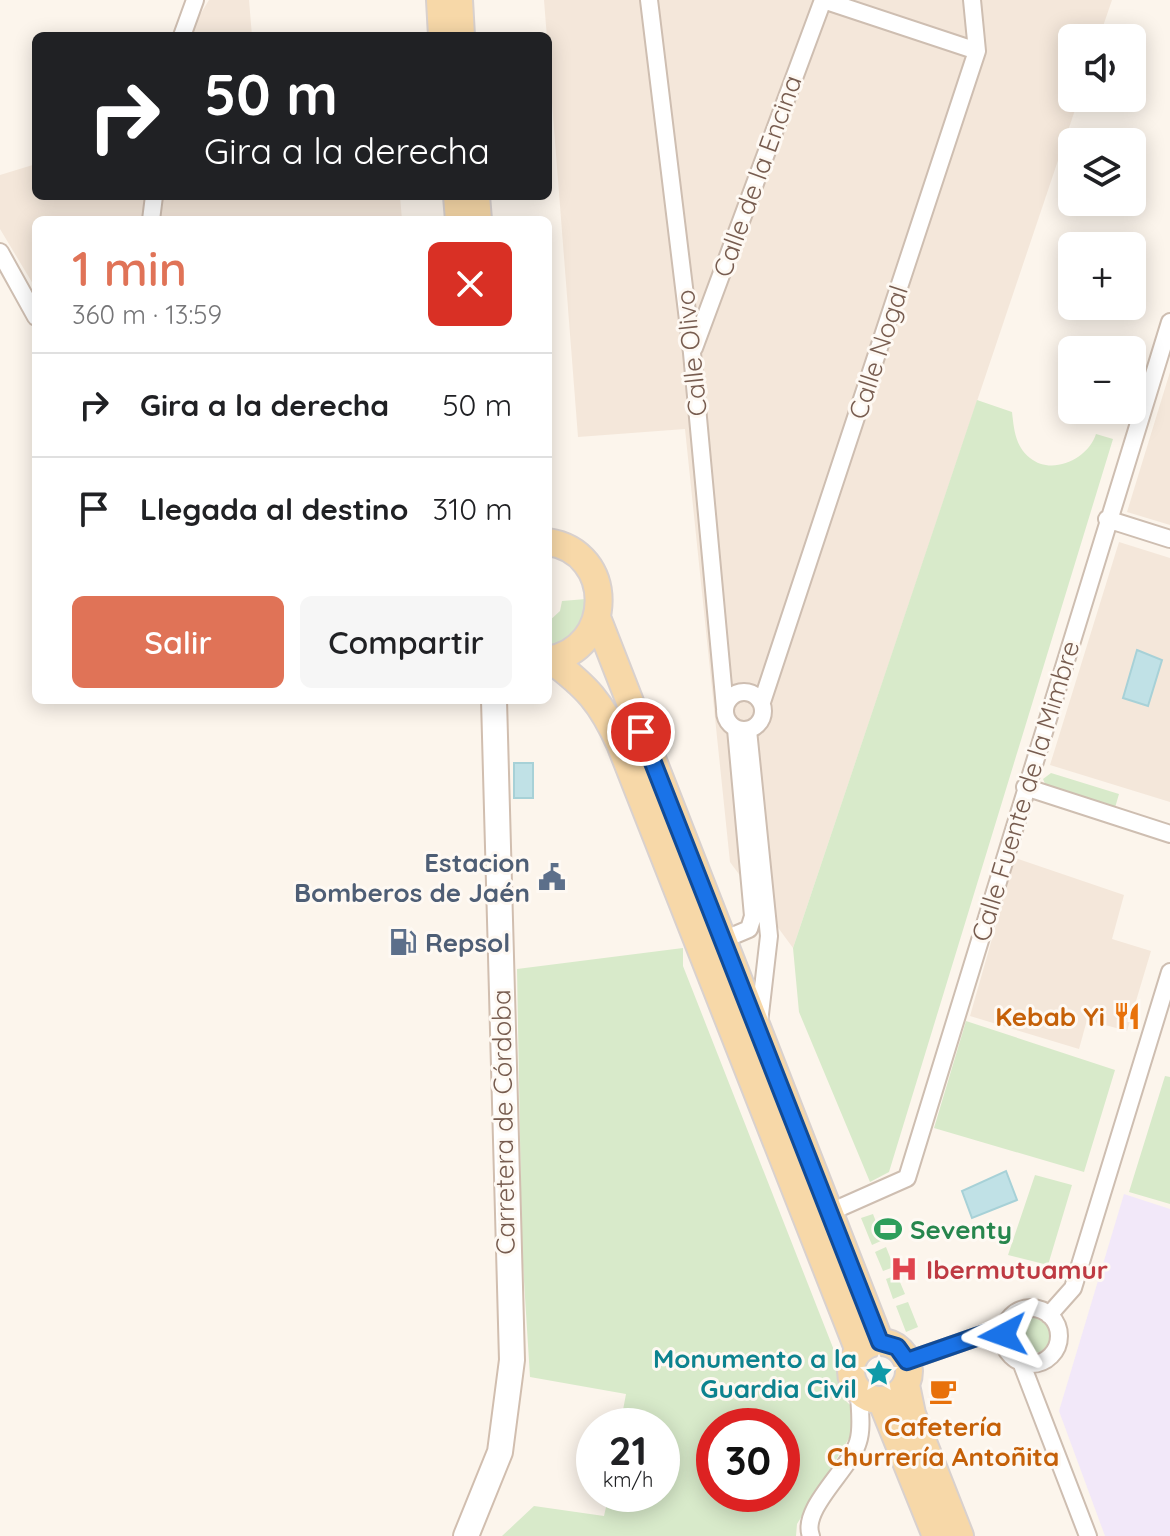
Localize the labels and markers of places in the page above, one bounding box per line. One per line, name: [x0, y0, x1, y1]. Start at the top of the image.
pin: [607, 698, 675, 766]
place label: Estacion Bomberos de Jaén: [294, 846, 530, 909]
public building icon: Estacion Bomberos de Jaén: [537, 862, 567, 892]
place label: Repsol: [425, 926, 510, 959]
fuel station icon: Repsol: [388, 927, 418, 957]
place label: Kebab Yi: [995, 1000, 1105, 1033]
restaurant icon: Kebab Yi: [1112, 1001, 1142, 1031]
place label: Seventy: [910, 1213, 1012, 1246]
sports icon: Seventy: [873, 1214, 903, 1244]
place label: Ibermutuamur: [926, 1253, 1108, 1286]
hospital icon: Ibermutuamur: [889, 1254, 919, 1284]
place label: Monumento a la Guardia Civil: [653, 1342, 857, 1405]
place icon: Monumento a la Guardia Civil: [864, 1358, 894, 1388]
cafe icon: Cafetería Churrería Antoñita: [928, 1376, 958, 1406]
place label: Cafetería Churrería Antoñita: [827, 1410, 1059, 1473]

